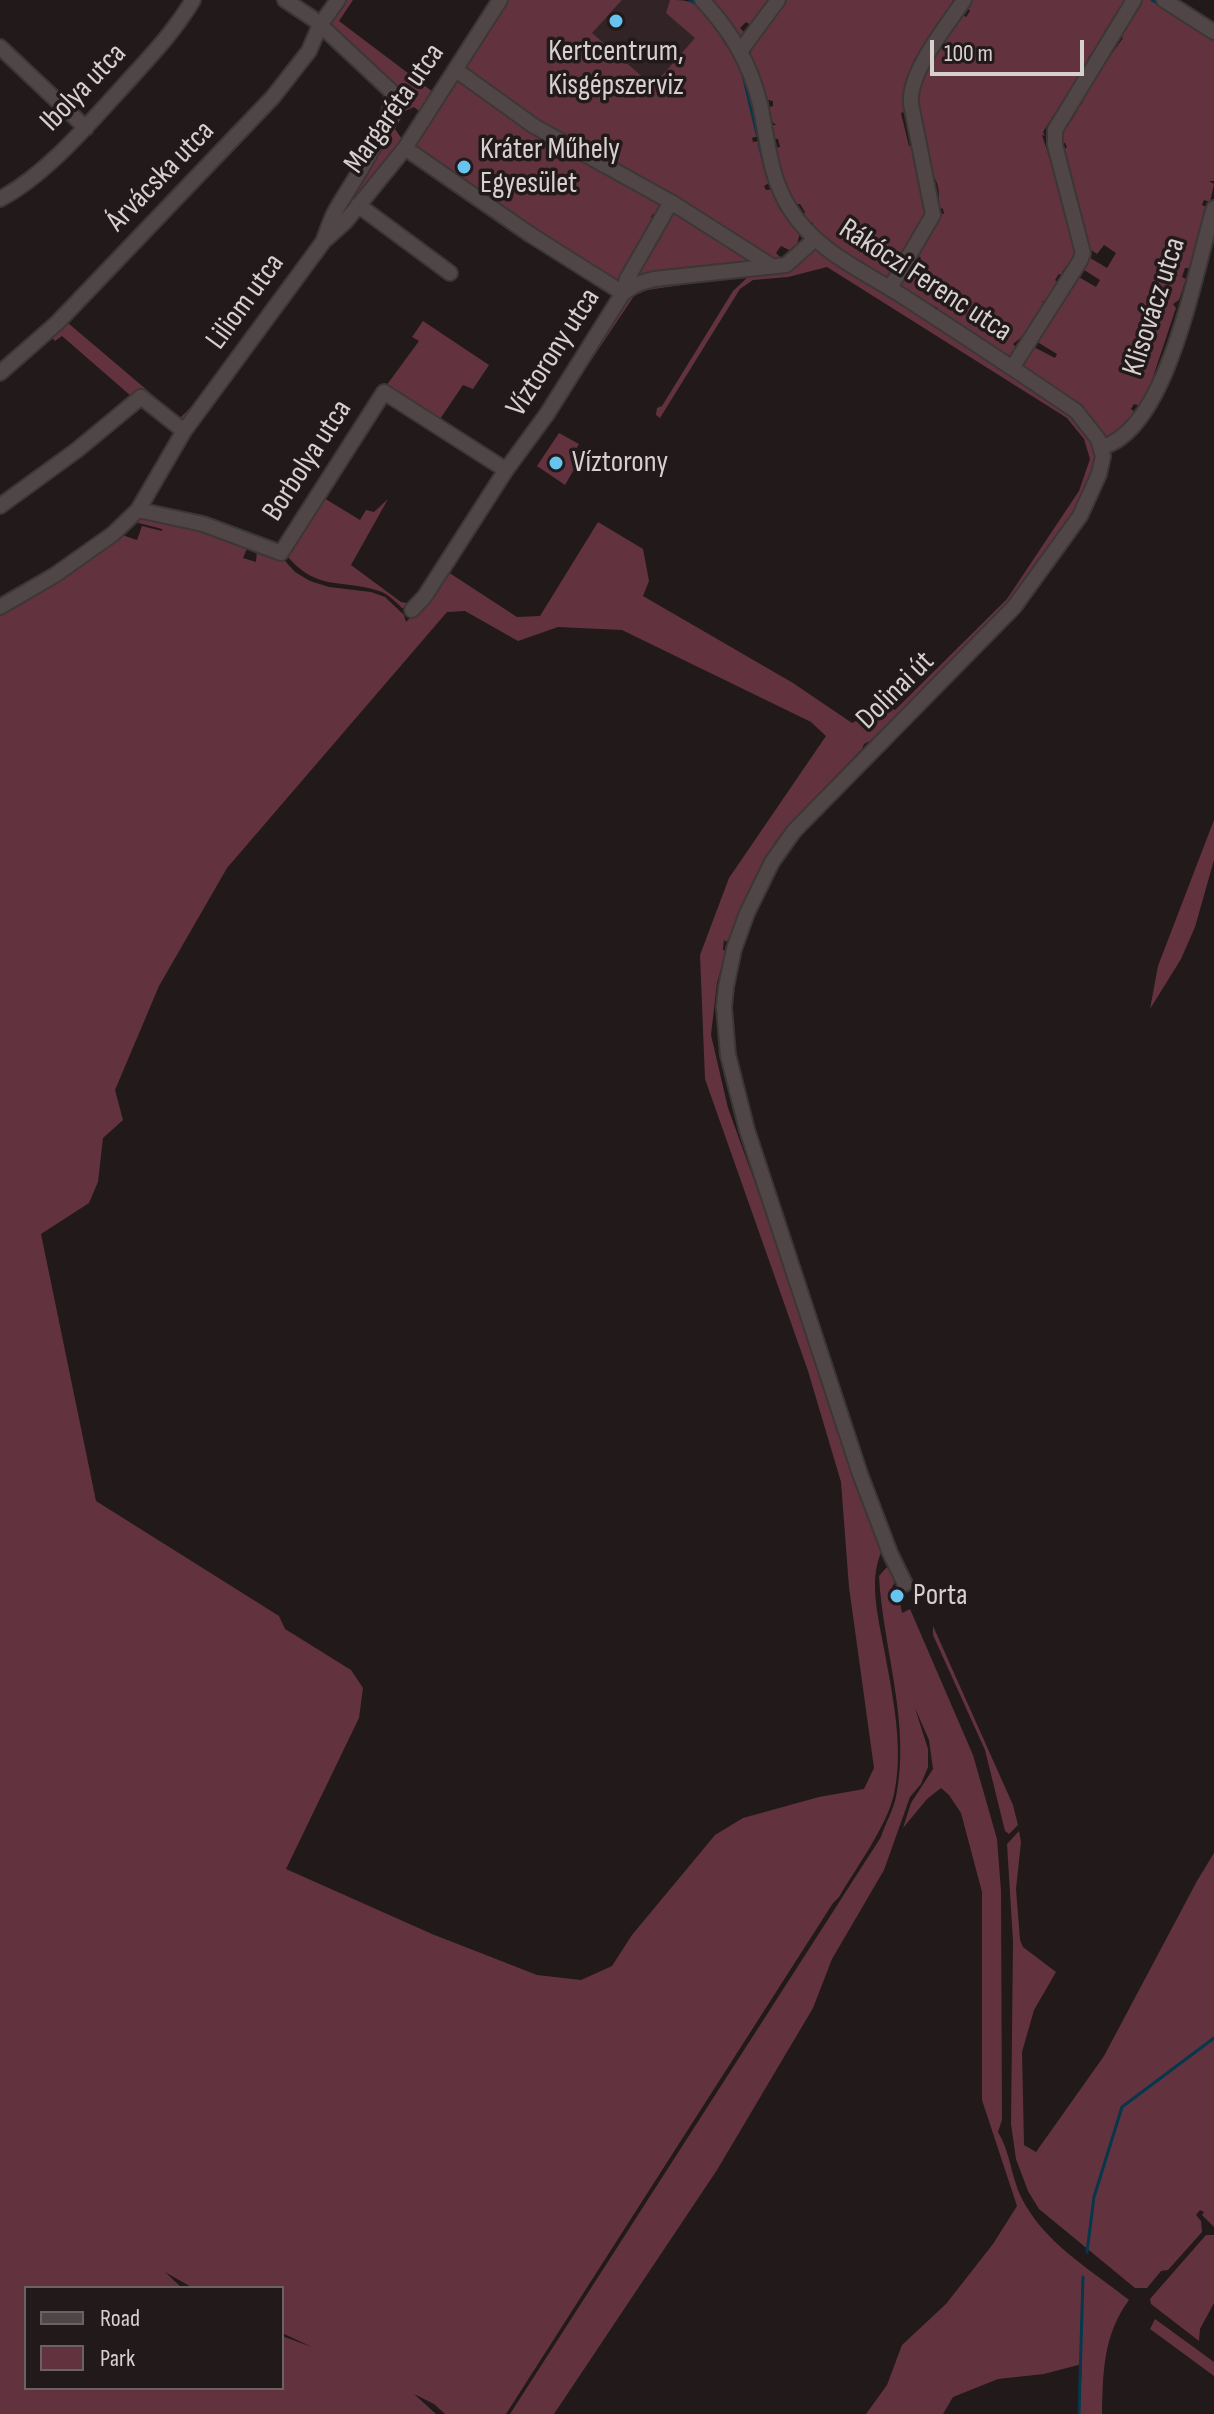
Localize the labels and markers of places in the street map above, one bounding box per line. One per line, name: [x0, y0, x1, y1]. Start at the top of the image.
marker: Kertcentrum, Kisgépszerviz: [607, 12, 625, 30]
place label: Kertcentrum, Kisgépszerviz: [548, 34, 684, 104]
place label: Kráter Műhely Egyesület: [480, 132, 620, 202]
marker: Kráter Műhely Egyesület: [455, 158, 473, 176]
place label: Víztorony: [572, 445, 668, 481]
marker: Víztorony: [547, 454, 565, 472]
place label: Porta: [913, 1578, 968, 1614]
marker: Porta: [888, 1587, 906, 1605]

